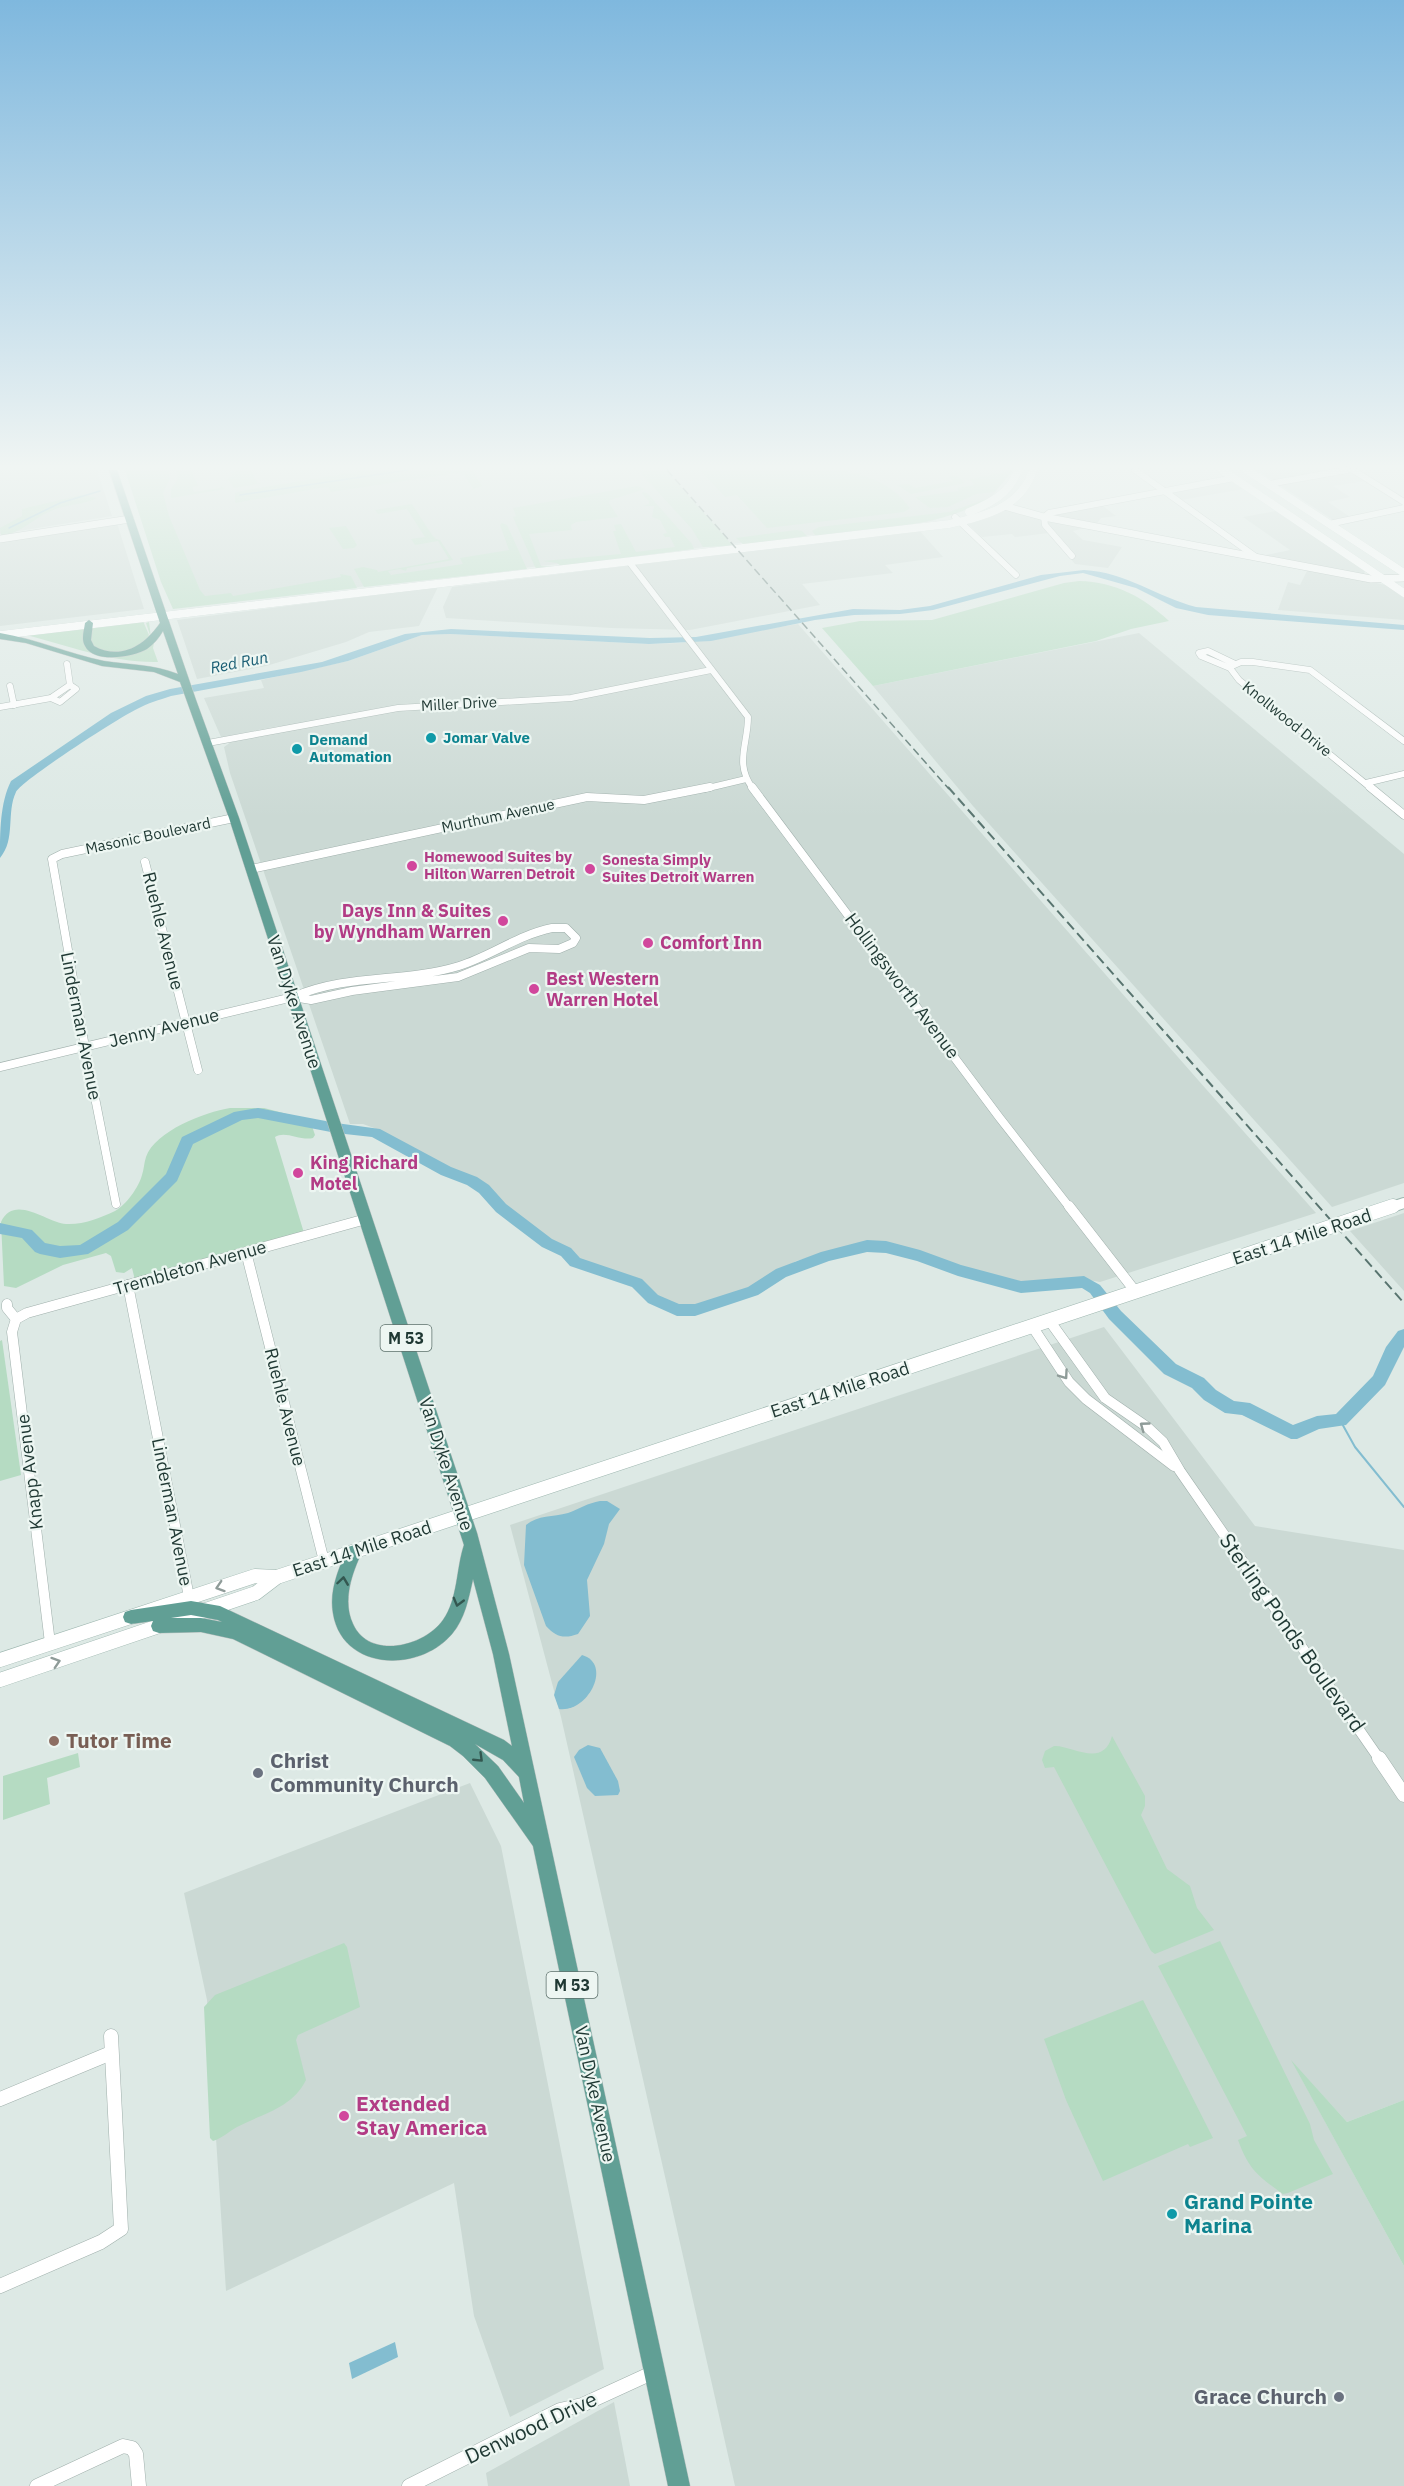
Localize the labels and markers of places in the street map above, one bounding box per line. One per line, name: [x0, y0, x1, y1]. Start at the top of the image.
place label: Jomar Valve: [443, 728, 530, 747]
place label: Demand Automation: [309, 730, 392, 766]
marker: Jomar Valve: [424, 731, 438, 745]
marker: Demand Automation: [290, 742, 304, 756]
place label: Homewood Suites by Hilton Warren Detroit: [424, 847, 575, 883]
place label: Sonesta Simply Suites Detroit Warren: [602, 850, 755, 886]
marker: Homewood Suites by Hilton Warren Detroit: [405, 859, 419, 873]
marker: Sonesta Simply Suites Detroit Warren: [583, 862, 597, 876]
place label: Days Inn & Suites by Wyndham Warren: [314, 899, 491, 943]
marker: Days Inn & Suites by Wyndham Warren: [496, 914, 510, 928]
place label: Comfort Inn: [660, 931, 762, 954]
marker: Comfort Inn: [641, 936, 655, 950]
place label: Best Western Warren Hotel: [546, 967, 659, 1011]
marker: Best Western Warren Hotel: [527, 982, 541, 996]
place label: King Richard Motel: [310, 1151, 418, 1195]
marker: King Richard Motel: [291, 1166, 305, 1180]
place label: Tutor Time: [66, 1726, 172, 1754]
marker: Tutor Time: [47, 1734, 61, 1748]
place label: Christ Community Church: [270, 1746, 459, 1798]
marker: Christ Community Church: [251, 1766, 265, 1780]
place label: Extended Stay America: [356, 2089, 487, 2141]
marker: Extended Stay America: [337, 2109, 351, 2123]
place label: Grand Pointe Marina: [1184, 2187, 1313, 2239]
marker: Grand Pointe Marina: [1165, 2207, 1179, 2221]
place label: Grace Church: [1194, 2382, 1327, 2410]
marker: Grace Church: [1332, 2390, 1346, 2404]

